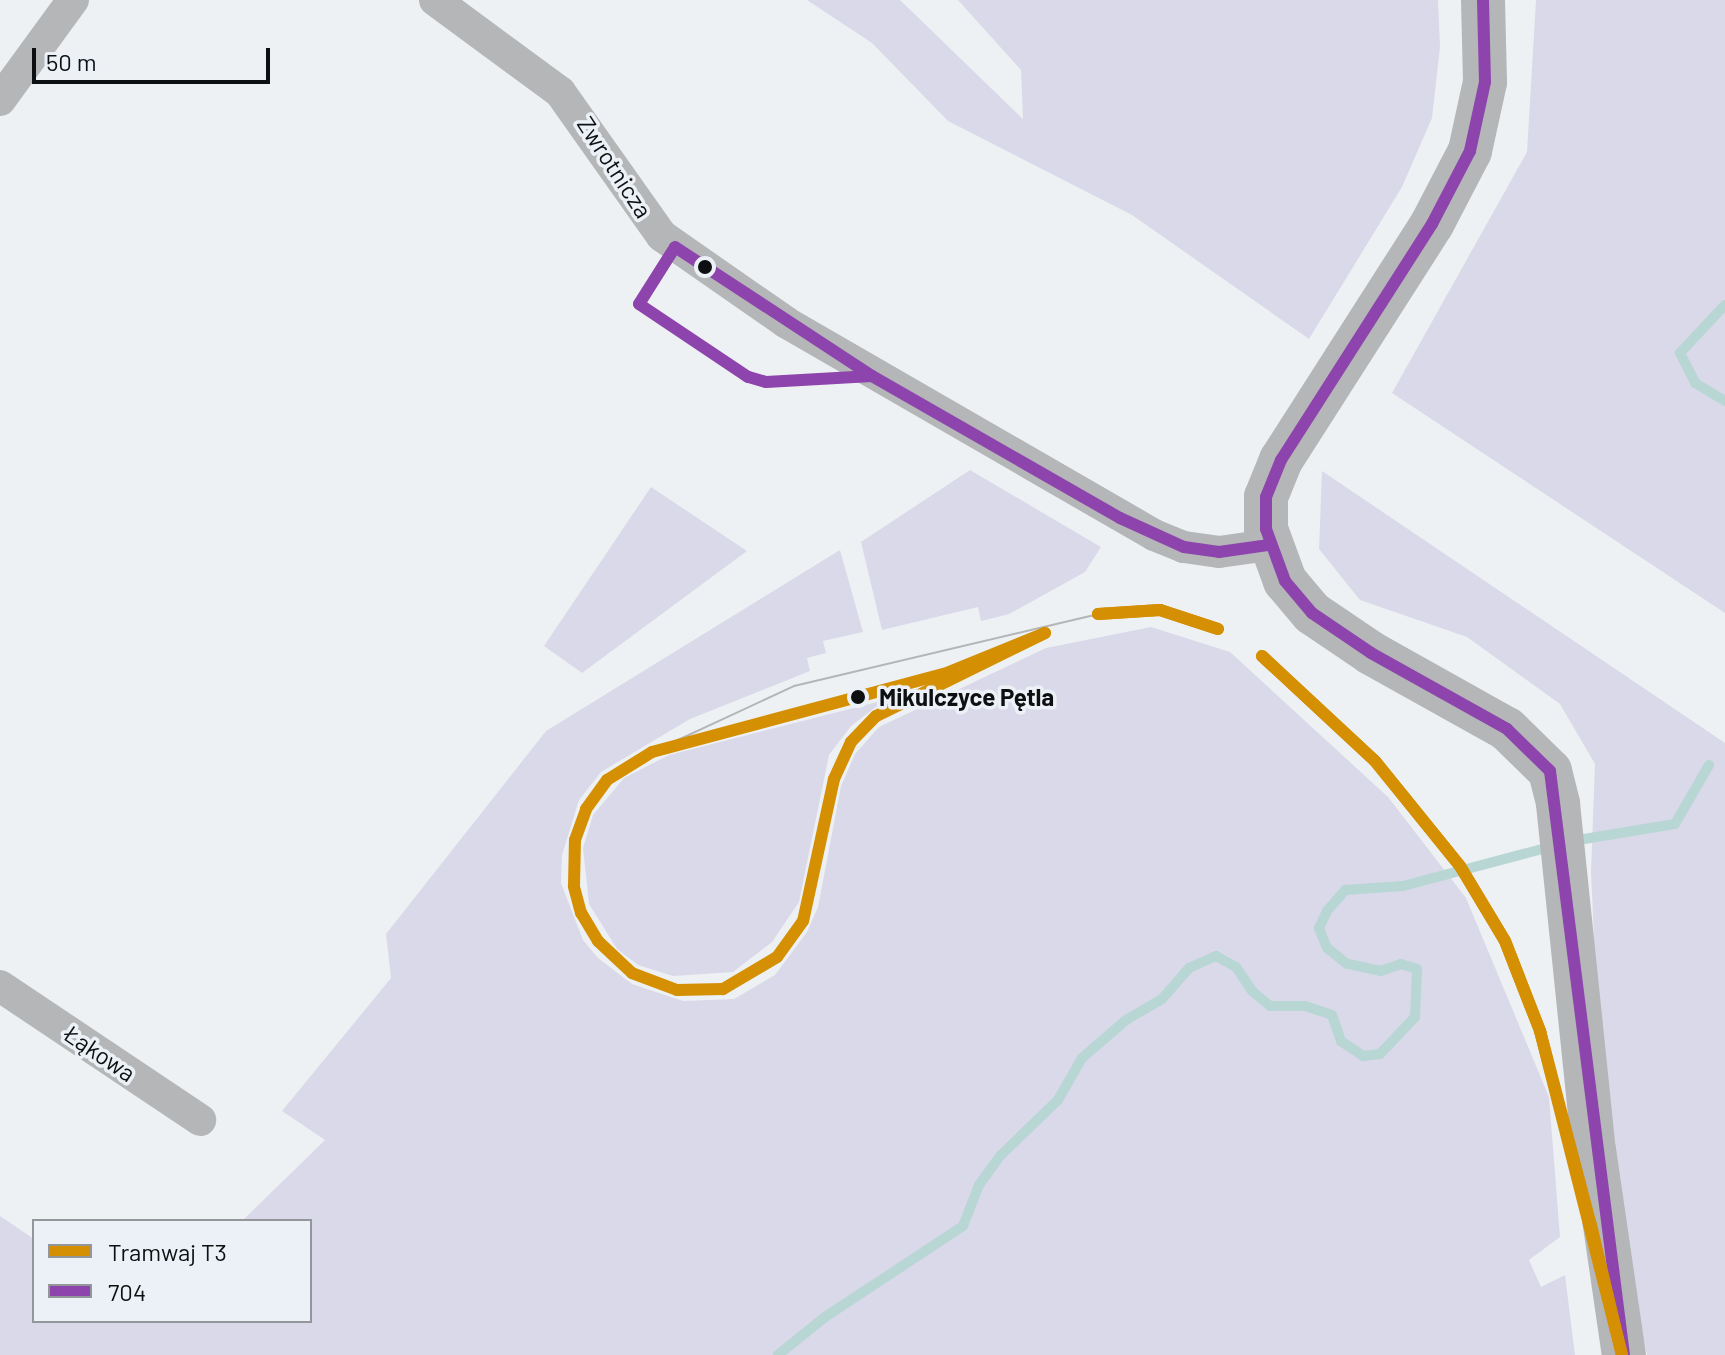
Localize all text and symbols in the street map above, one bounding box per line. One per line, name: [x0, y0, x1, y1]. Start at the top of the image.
scale bar: [36, 32, 274, 82]
text: 50 m: [46, 47, 97, 76]
street label: Zwrotnicza: [572, 111, 658, 223]
unlabelled marker: [697, 259, 713, 275]
marker: Mikulczyce Pętla: [844, 683, 872, 711]
place label: Mikulczyce Pętla: [879, 683, 1054, 711]
street label: Łąkowa: [59, 1019, 141, 1087]
legend: [32, 1219, 312, 1323]
text: Tramwaj T3: [108, 1237, 227, 1266]
text: 704: [108, 1277, 146, 1306]

